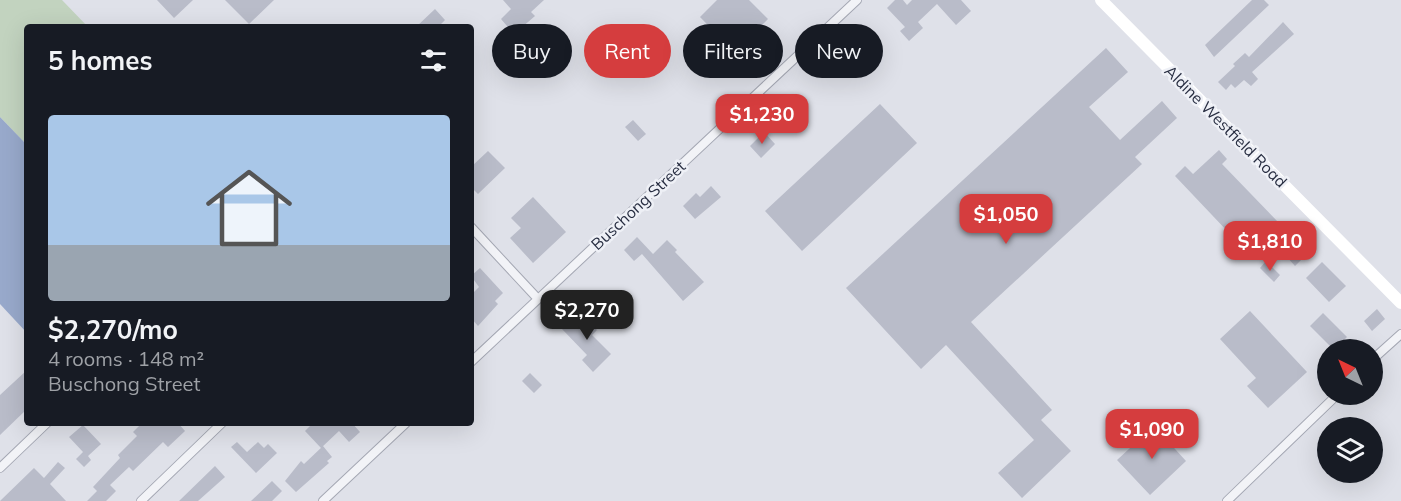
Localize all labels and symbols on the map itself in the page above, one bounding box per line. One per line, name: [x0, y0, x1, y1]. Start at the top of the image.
street label: Aldine Westfield Road: [1161, 61, 1291, 191]
pin: $1,230: [713, 94, 811, 145]
street label: Buschong Street: [587, 156, 690, 254]
pin: $1,050: [957, 194, 1055, 245]
pin: $1,810: [1221, 221, 1319, 272]
pin: $2,270: [538, 290, 636, 341]
north arrow: [1317, 339, 1383, 405]
pin: $1,090: [1103, 409, 1201, 460]

